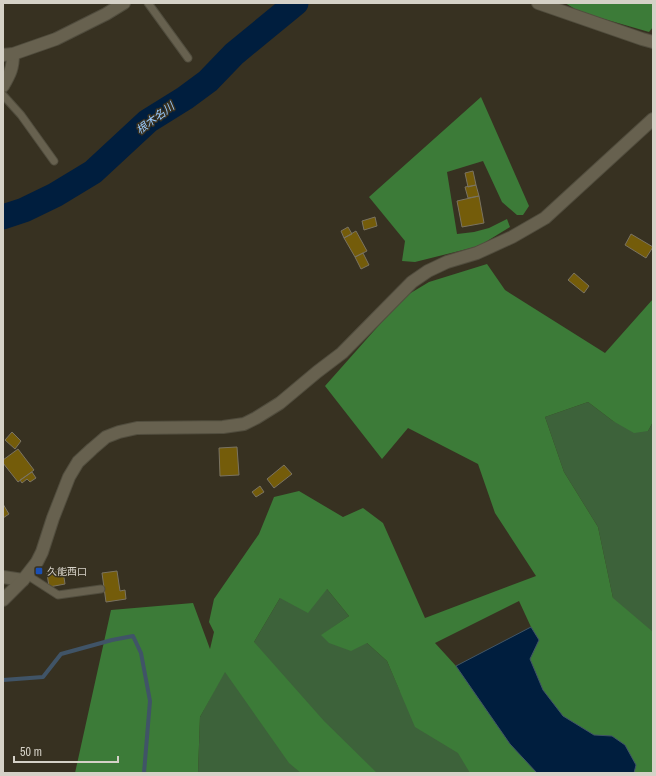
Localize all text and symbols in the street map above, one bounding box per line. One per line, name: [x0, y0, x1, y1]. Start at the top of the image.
water label: 根木名川: [133, 99, 178, 137]
place label: 久能西口: [47, 565, 87, 578]
marker: 久能西口: [34, 566, 44, 576]
scale bar: [14, 738, 118, 764]
text: 50 m: [20, 744, 42, 760]

